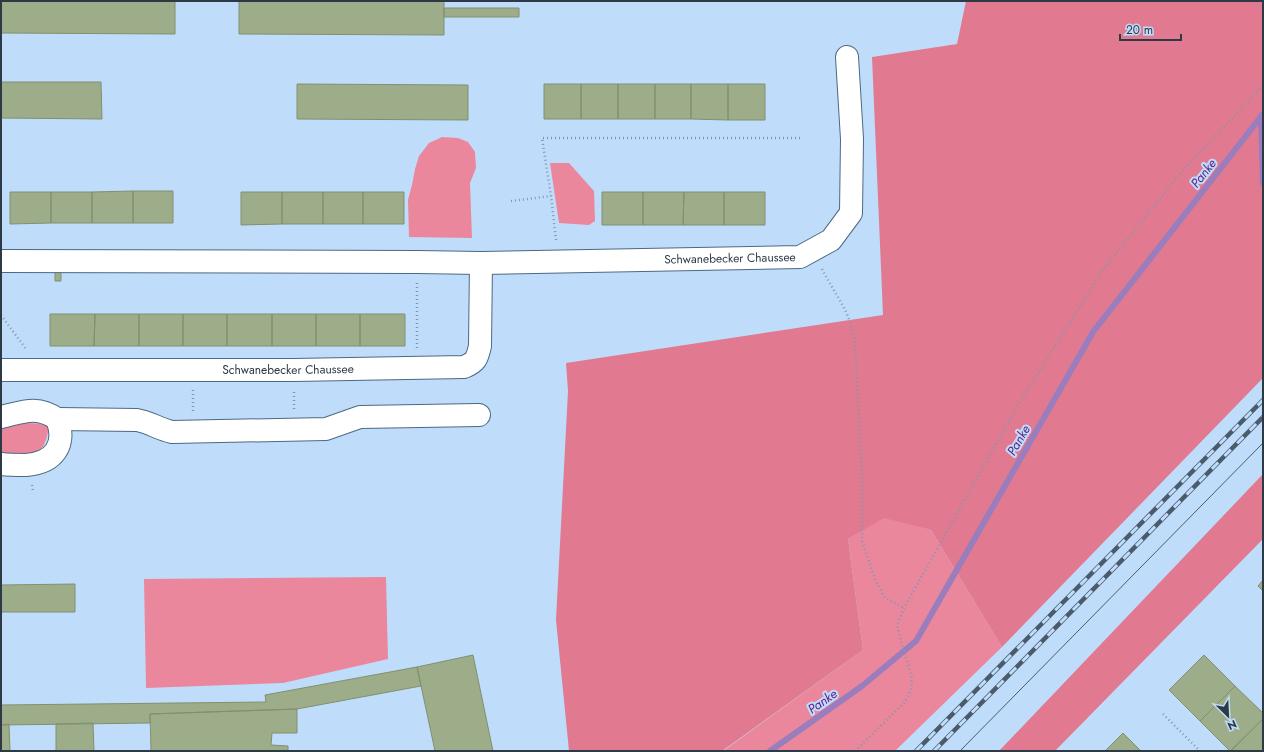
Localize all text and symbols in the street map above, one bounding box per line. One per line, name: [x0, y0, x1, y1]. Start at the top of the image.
scale bar: [1120, 16, 1181, 42]
text: 20 m: [1126, 21, 1153, 39]
water label: Panke: [1186, 154, 1221, 192]
street label: Schwanebecker Chaussee: [664, 248, 796, 269]
street label: Schwanebecker Chaussee: [222, 360, 354, 379]
water label: Panke: [1002, 421, 1035, 459]
water label: Panke: [804, 684, 841, 718]
north arrow: [1208, 696, 1248, 736]
text: N: [1225, 716, 1239, 734]

